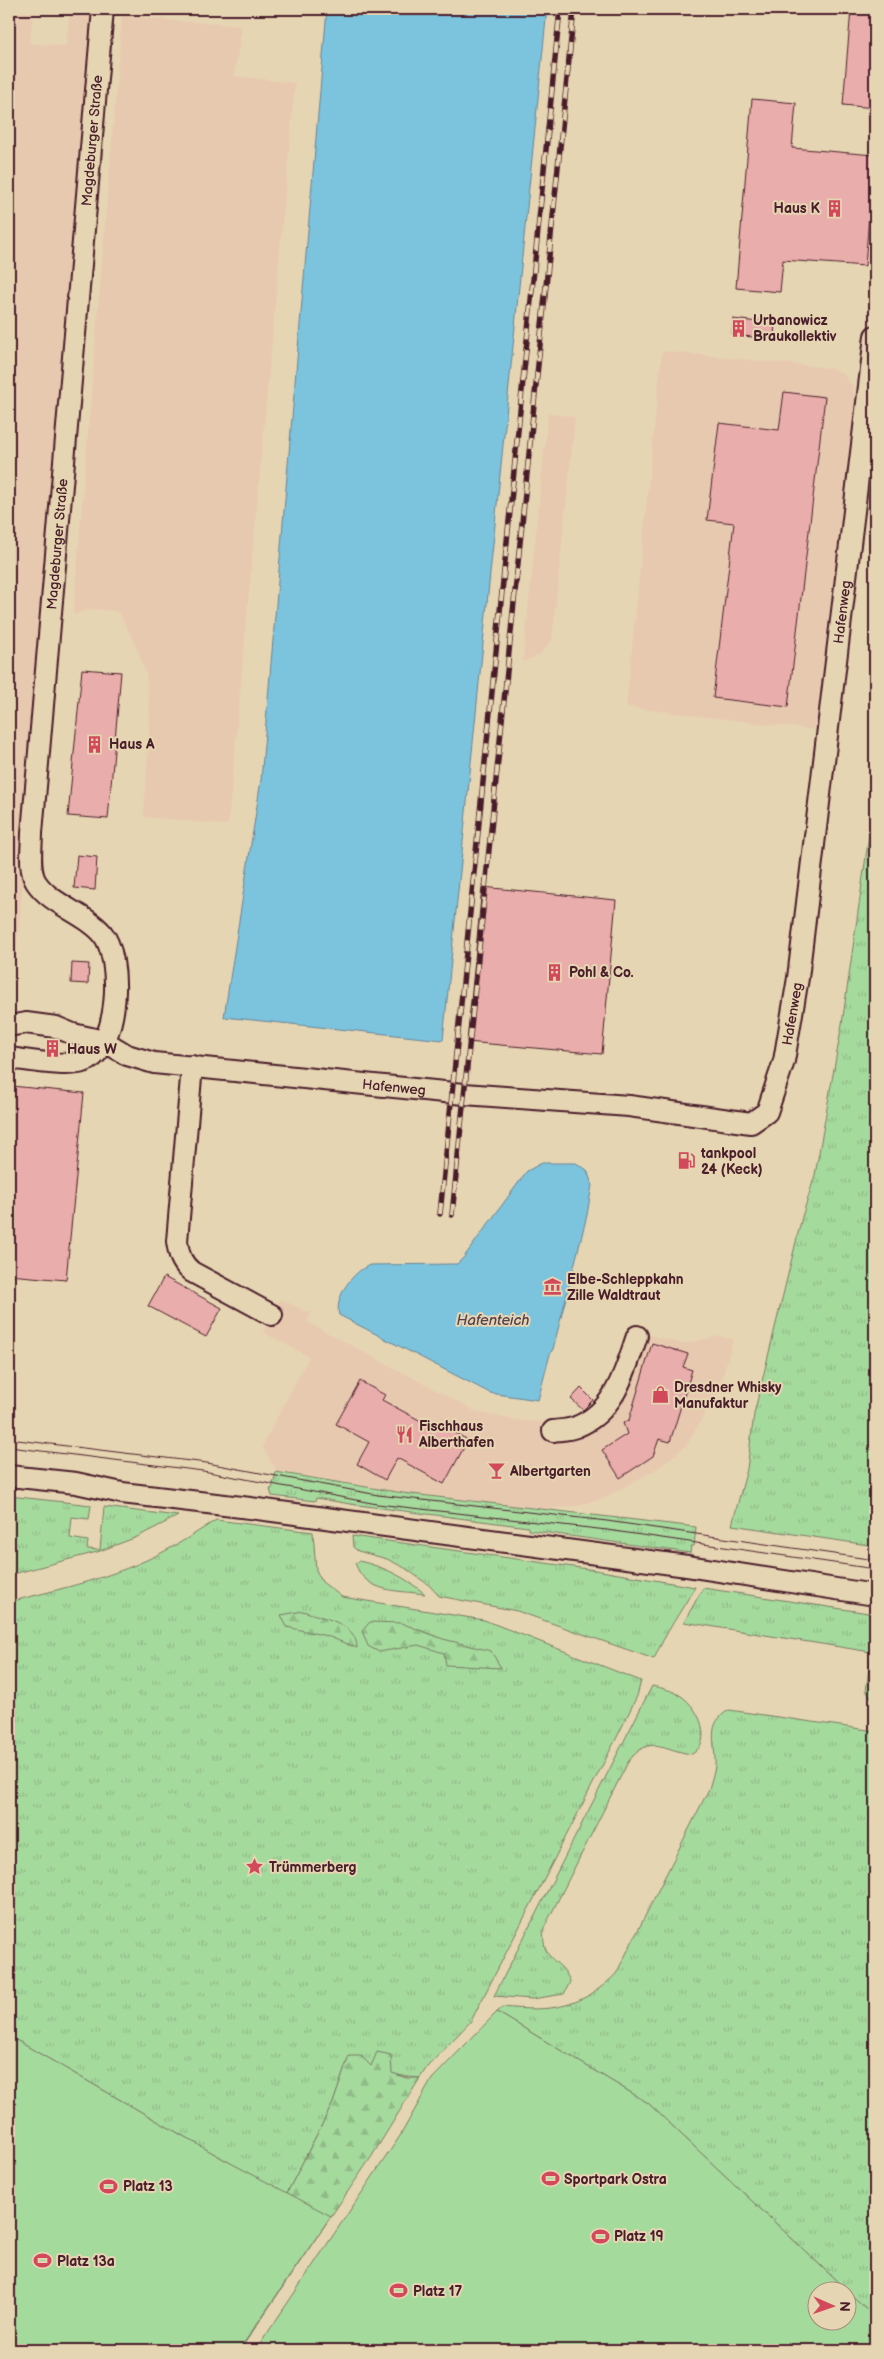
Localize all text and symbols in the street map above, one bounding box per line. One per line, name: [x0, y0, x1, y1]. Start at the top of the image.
street label: Magdeburger Straße: [78, 74, 106, 207]
building icon: Haus K: [824, 198, 844, 218]
place label: Haus K: [774, 200, 820, 217]
place label: Urbanowicz Braukollektiv: [753, 312, 837, 345]
building icon: Urbanowicz Braukollektiv: [729, 318, 749, 338]
street label: Magdeburger Straße: [43, 478, 71, 610]
street label: Hafenweg: [830, 579, 854, 645]
building icon: Haus A: [85, 734, 105, 754]
place label: Haus A: [109, 736, 155, 753]
building icon: Pohl & Co.: [545, 962, 565, 982]
place label: Pohl & Co.: [569, 964, 634, 981]
street label: Hafenweg: [778, 981, 806, 1047]
building icon: Haus W: [43, 1039, 63, 1059]
place label: Haus W: [67, 1041, 117, 1058]
street label: Hafenweg: [361, 1075, 427, 1099]
place label: tankpool 24 (Keck): [700, 1145, 763, 1178]
fuel station icon: tankpool 24 (Keck): [677, 1151, 697, 1171]
place label: Elbe-Schleppkahn Zille Waldtraut: [567, 1271, 684, 1304]
museum icon: Elbe-Schleppkahn Zille Waldtraut: [543, 1277, 563, 1297]
water label: Hafenteich: [456, 1311, 530, 1330]
place label: Dresdner Whisky Manufaktur: [674, 1379, 782, 1412]
shop icon: Dresdner Whisky Manufaktur: [650, 1385, 670, 1405]
place label: Fischhaus Alberthafen: [418, 1418, 494, 1451]
restaurant icon: Fischhaus Alberthafen: [395, 1424, 415, 1444]
bar icon: Albertgarten: [486, 1461, 506, 1481]
place label: Albertgarten: [509, 1463, 591, 1480]
place icon: Trümmerberg: [245, 1857, 265, 1877]
place label: Trümmerberg: [269, 1859, 357, 1876]
sports icon: Sportpark Ostra: [540, 2169, 560, 2189]
place label: Sportpark Ostra: [564, 2171, 667, 2188]
sports icon: Platz 13: [99, 2176, 119, 2196]
place label: Platz 13: [123, 2178, 173, 2195]
sports icon: Platz 19: [590, 2226, 610, 2246]
place label: Platz 19: [614, 2228, 664, 2245]
sports icon: Platz 13a: [33, 2251, 53, 2271]
place label: Platz 13a: [57, 2253, 115, 2270]
sports icon: Platz 17: [389, 2281, 409, 2301]
north arrow: [806, 2282, 856, 2332]
place label: Platz 17: [413, 2283, 463, 2300]
text: N: [836, 2301, 853, 2312]

